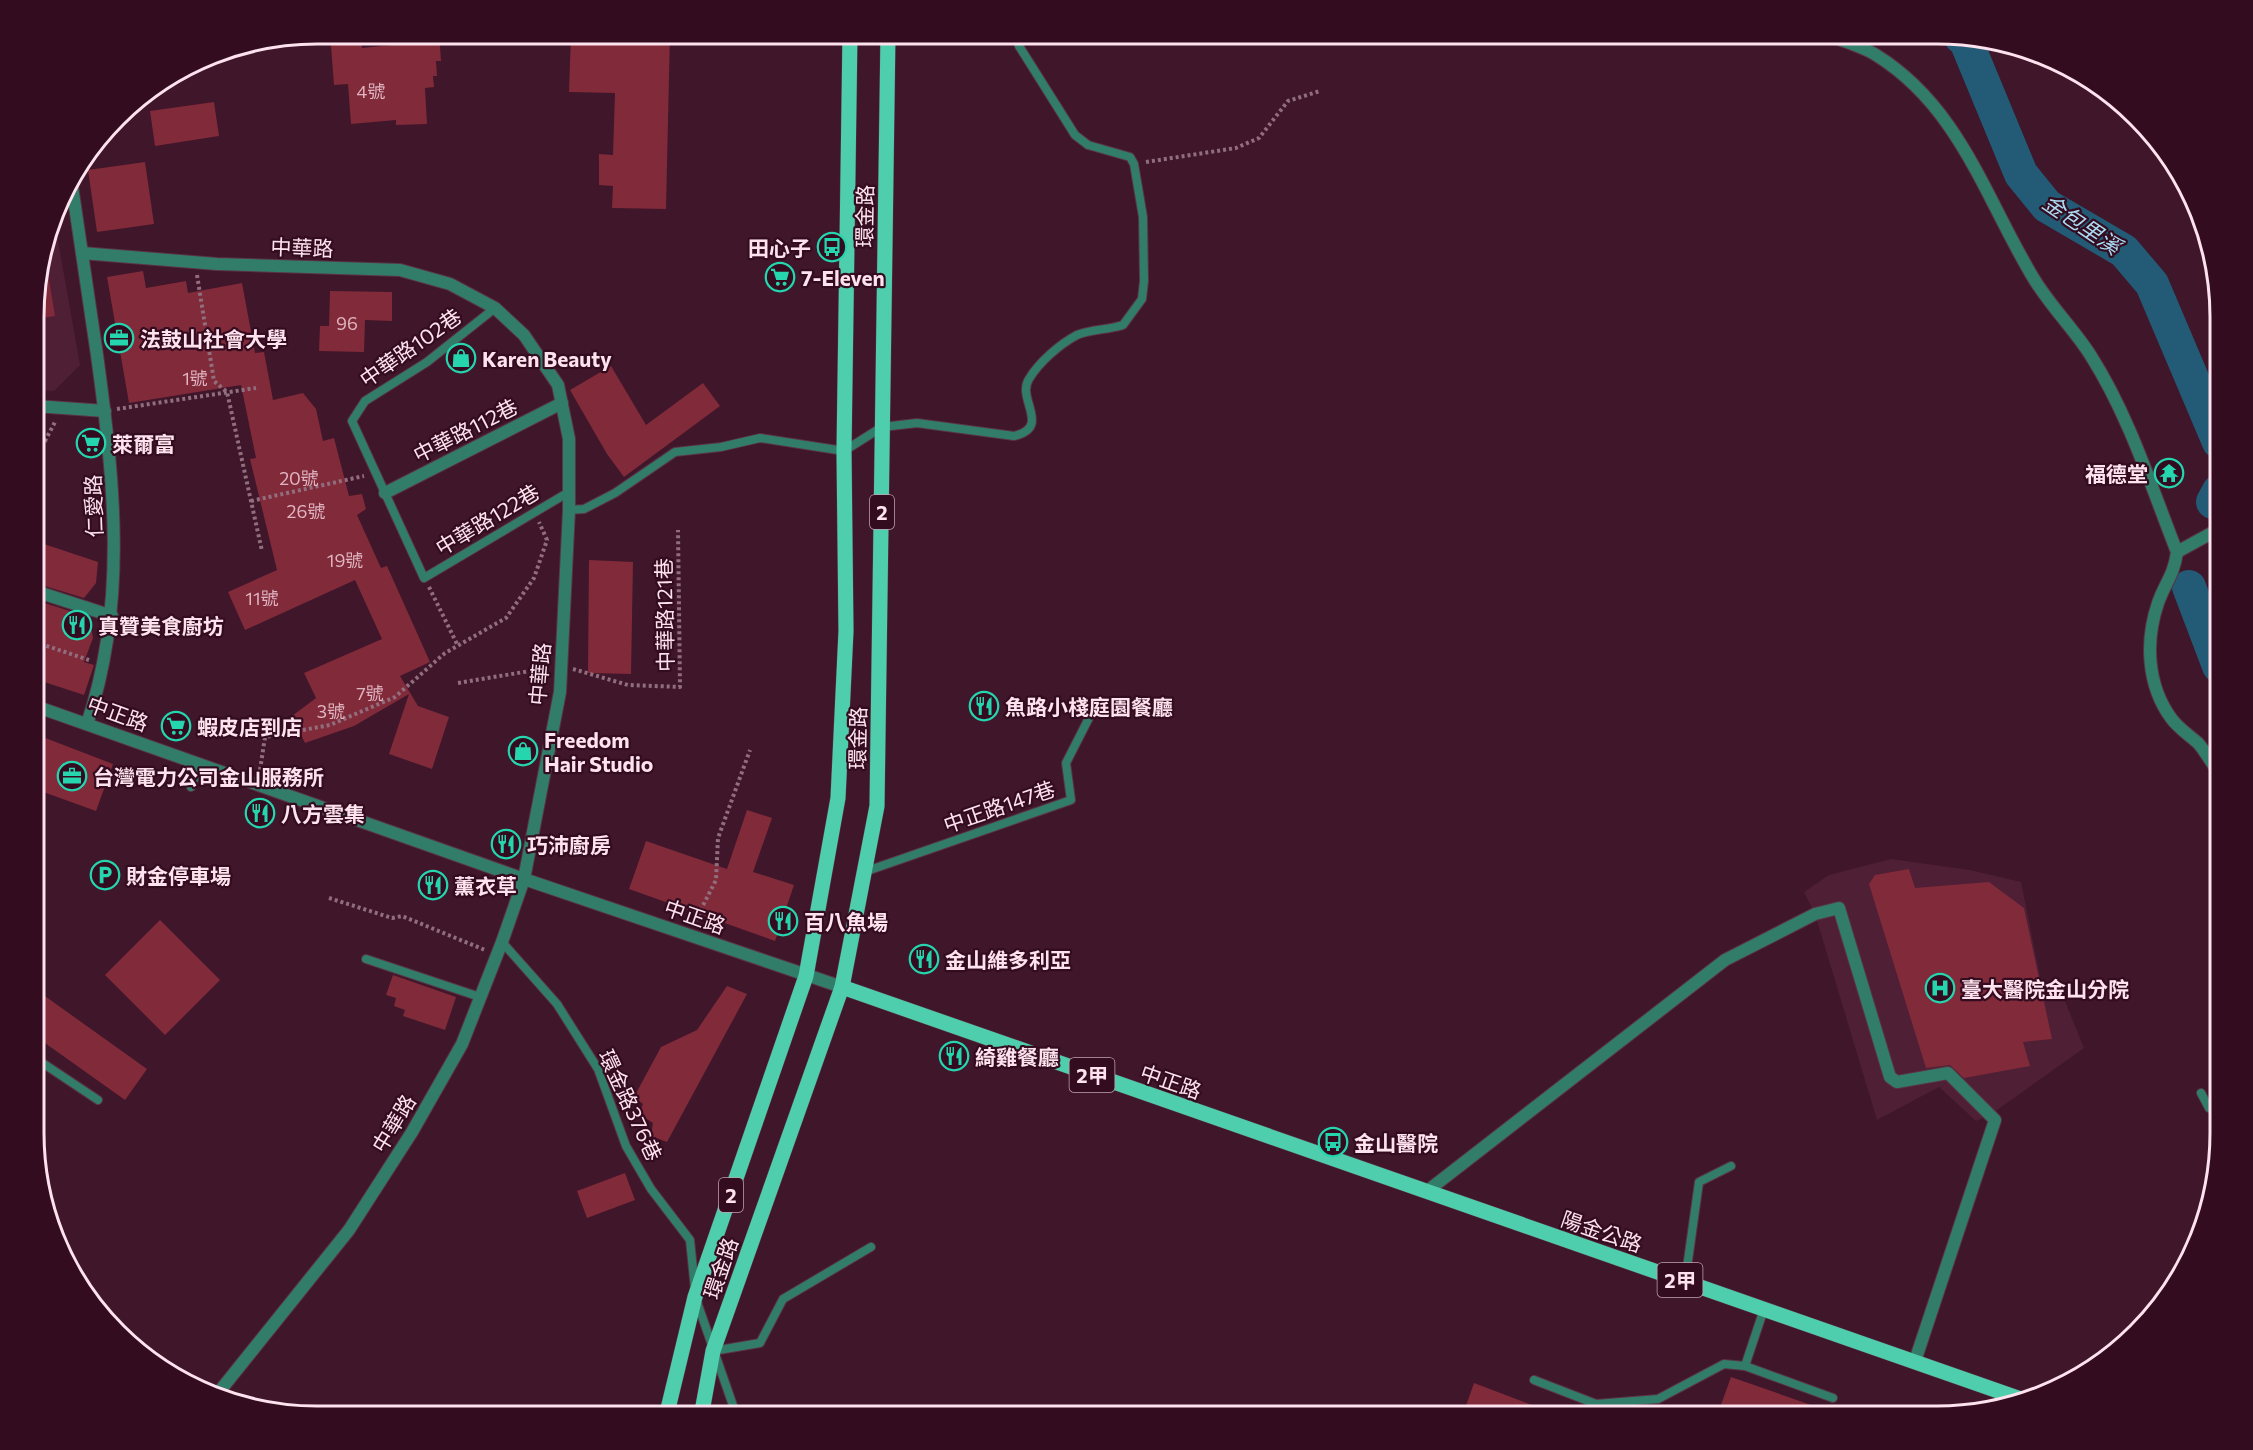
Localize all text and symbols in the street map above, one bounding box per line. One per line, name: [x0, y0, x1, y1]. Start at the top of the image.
house number: 4號: [357, 80, 385, 102]
street label: 環金路: [851, 184, 877, 248]
water label: 金包里溪: [2038, 188, 2129, 261]
bus stop icon: 田心子: [816, 231, 848, 263]
street label: 中華路: [270, 233, 334, 261]
place label: 田心子: [748, 235, 811, 260]
supermarket icon: 7-Eleven: [764, 261, 796, 293]
place label: 7-Eleven: [801, 265, 885, 290]
street label: 中華路102巷: [354, 303, 466, 391]
house number: 96: [336, 312, 358, 334]
office icon: 法鼓山社會大學: [103, 322, 135, 354]
place label: 法鼓山社會大學: [140, 326, 287, 351]
shop icon: Karen Beauty: [445, 342, 477, 374]
place label: Karen Beauty: [482, 346, 612, 371]
house number: 1號: [182, 367, 208, 389]
street label: 中華路112巷: [409, 393, 521, 467]
supermarket icon: 萊爾富: [75, 427, 107, 459]
place label: 萊爾富: [112, 431, 175, 456]
temple icon: 福德堂: [2153, 457, 2185, 489]
place label: 福德堂: [2085, 461, 2148, 486]
house number: 20號: [279, 467, 319, 489]
street label: 仁愛路: [79, 474, 107, 538]
street label: 中華路122巷: [431, 478, 543, 560]
road number: 2: [870, 495, 894, 529]
house number: 26號: [287, 500, 325, 522]
house number: 19號: [327, 549, 363, 571]
street label: 中華路121巷: [651, 558, 677, 672]
house number: 11號: [245, 587, 279, 609]
restaurant icon: 真贊美食廚坊: [61, 609, 93, 641]
place label: 真贊美食廚坊: [98, 613, 224, 638]
street label: 中華路: [524, 642, 554, 706]
house number: 7號: [356, 682, 384, 704]
street label: 中正路: [84, 690, 152, 736]
restaurant icon: 魚路小棧庭園餐廳: [968, 690, 1000, 722]
place label: 魚路小棧庭園餐廳: [1005, 694, 1173, 719]
house number: 3號: [317, 700, 345, 722]
street label: 環金路: [844, 706, 870, 770]
supermarket icon: 蝦皮店到店: [160, 710, 192, 742]
place label: 蝦皮店到店: [197, 714, 302, 739]
place label: Freedom Hair Studio: [544, 727, 653, 776]
shop icon: Freedom Hair Studio: [507, 735, 539, 767]
office icon: 台灣電力公司金山服務所: [56, 760, 88, 792]
place label: 台灣電力公司金山服務所: [93, 764, 324, 789]
street label: 中正路147巷: [940, 775, 1058, 837]
restaurant icon: 八方雲集: [244, 797, 276, 829]
place label: 八方雲集: [281, 801, 365, 826]
restaurant icon: 巧沛廚房: [490, 828, 522, 860]
place label: 巧沛廚房: [527, 832, 611, 857]
parking icon: 財金停車場: [89, 859, 121, 891]
place label: 財金停車場: [126, 863, 231, 888]
restaurant icon: 薰衣草: [417, 869, 449, 901]
place label: 薰衣草: [454, 873, 517, 898]
street label: 中正路: [661, 894, 729, 938]
restaurant icon: 百八魚場: [767, 905, 799, 937]
place label: 百八魚場: [804, 909, 888, 934]
restaurant icon: 金山維多利亞: [908, 943, 940, 975]
place label: 金山維多利亞: [945, 947, 1071, 972]
hospital icon: 臺大醫院金山分院: [1924, 972, 1956, 1004]
place label: 臺大醫院金山分院: [1961, 976, 2129, 1001]
restaurant icon: 綺雞餐廳: [938, 1040, 970, 1072]
place label: 綺雞餐廳: [975, 1044, 1059, 1069]
street label: 環金路376巷: [594, 1045, 668, 1165]
road number: 2甲: [1070, 1058, 1114, 1092]
street label: 中正路: [1137, 1059, 1205, 1103]
street label: 中華路: [366, 1090, 420, 1156]
bus stop icon: 金山醫院: [1317, 1126, 1349, 1158]
place label: 金山醫院: [1354, 1130, 1438, 1155]
road number: 2: [719, 1178, 743, 1212]
street label: 陽金公路: [1558, 1206, 1646, 1256]
street label: 環金路: [698, 1234, 742, 1302]
road number: 2甲: [1658, 1263, 1702, 1297]

